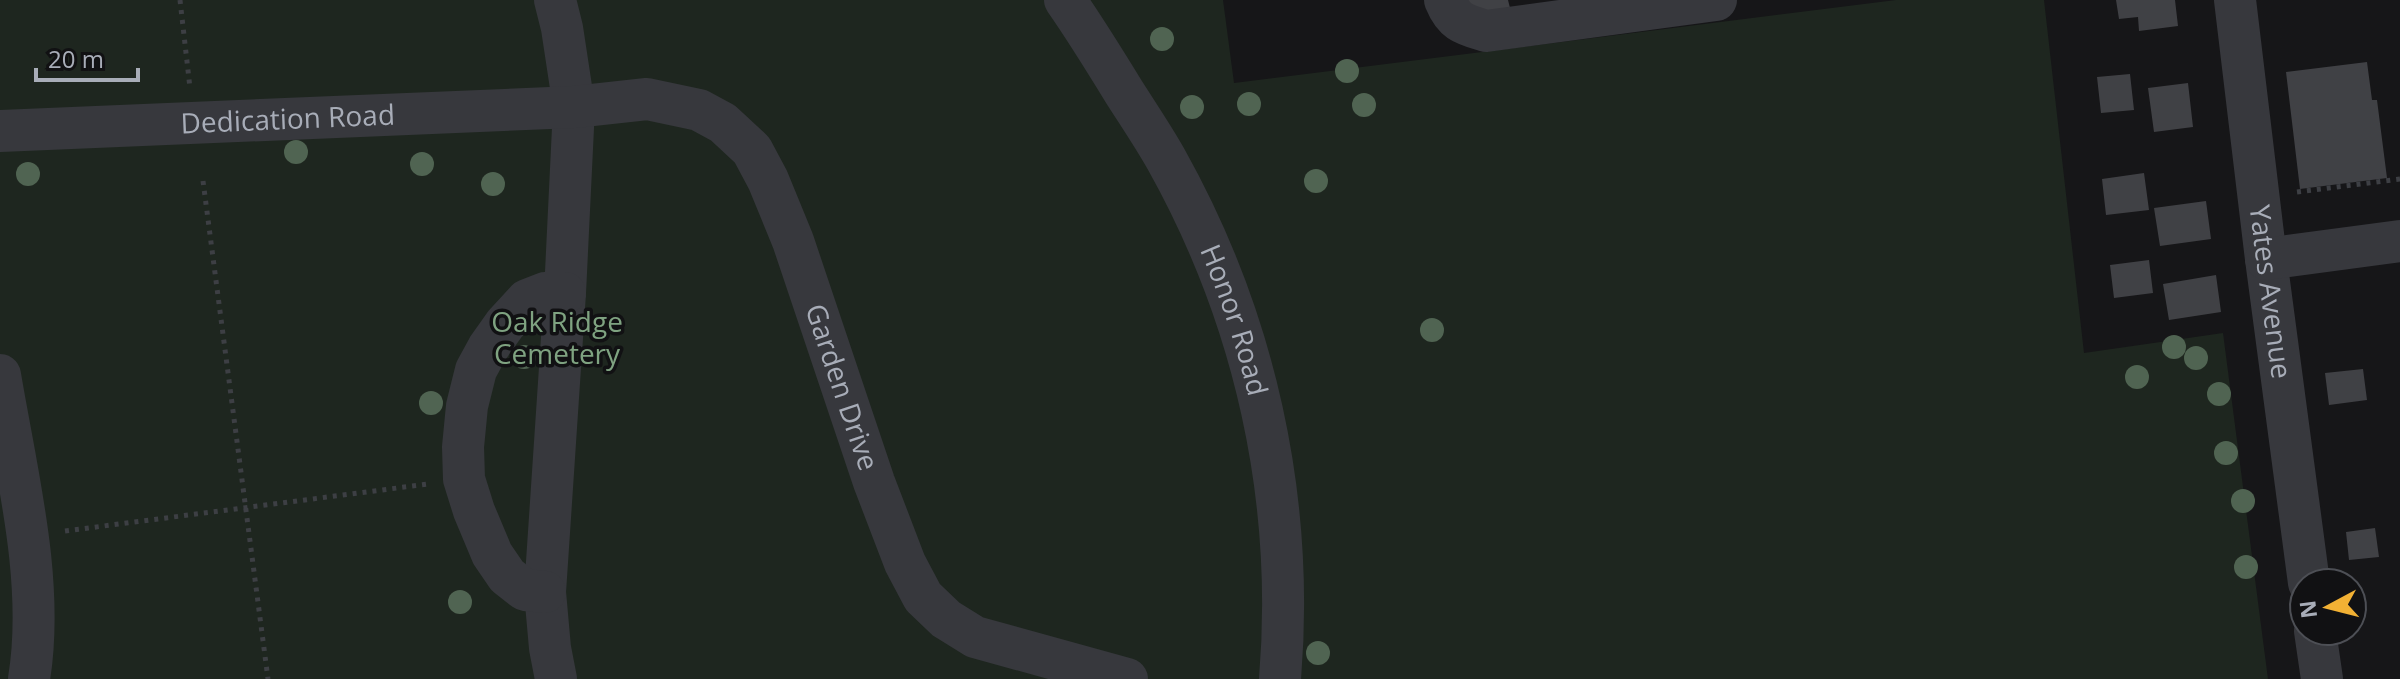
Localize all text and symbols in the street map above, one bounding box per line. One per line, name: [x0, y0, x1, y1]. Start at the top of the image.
scale bar: [36, 32, 138, 82]
text: 20 m: [48, 42, 104, 75]
street label: Dedication Road: [180, 95, 396, 141]
street label: Yates Avenue: [2242, 203, 2302, 381]
street label: Honor Road: [1192, 238, 1278, 399]
street label: Garden Drive: [797, 299, 889, 475]
park label: Oak Ridge Cemetery: [491, 302, 623, 372]
north arrow: [2288, 567, 2368, 647]
text: N: [2291, 599, 2323, 620]

